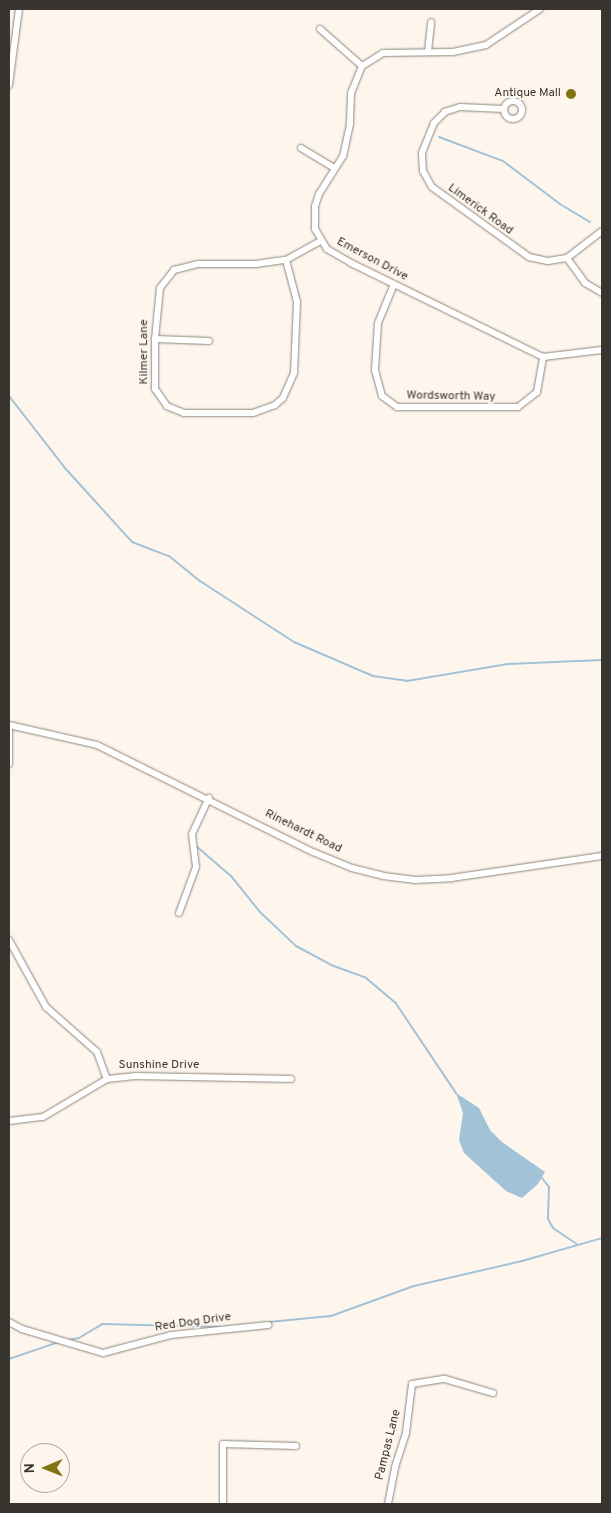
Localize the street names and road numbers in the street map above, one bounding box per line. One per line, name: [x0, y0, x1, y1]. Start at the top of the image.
street label: Limerick Road: [444, 181, 516, 239]
street label: Emerson Drive: [334, 235, 410, 285]
street label: Kilmer Lane: [138, 319, 152, 385]
street label: Wordsworth Way: [406, 389, 496, 405]
street label: Rinehardt Road: [262, 807, 344, 857]
street label: Sunshine Drive: [119, 1059, 199, 1073]
street label: Red Dog Drive: [154, 1311, 232, 1335]
street label: Pampas Lane: [373, 1408, 405, 1482]

